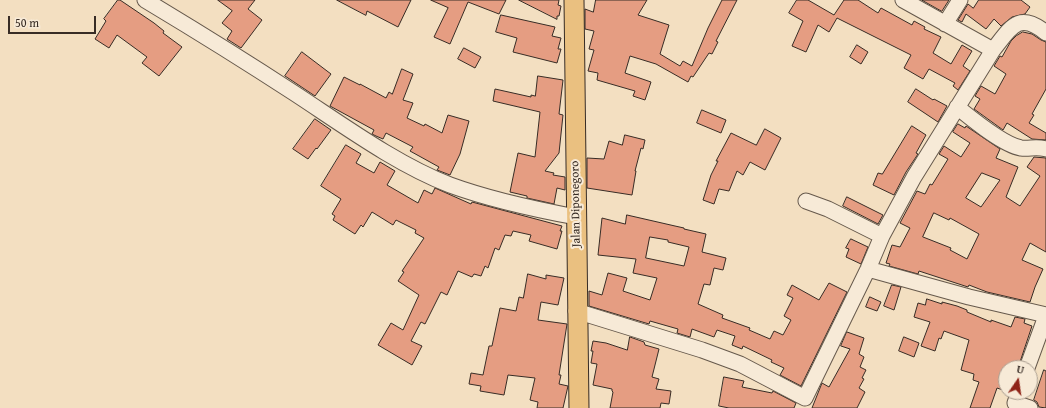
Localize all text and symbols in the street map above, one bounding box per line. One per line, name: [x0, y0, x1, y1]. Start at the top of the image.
scale bar: [10, 8, 98, 34]
text: 50 m: [15, 14, 39, 31]
street label: Jalan Diponegoro: [568, 161, 584, 247]
north arrow: [998, 360, 1038, 400]
text: U: [1015, 361, 1026, 378]

